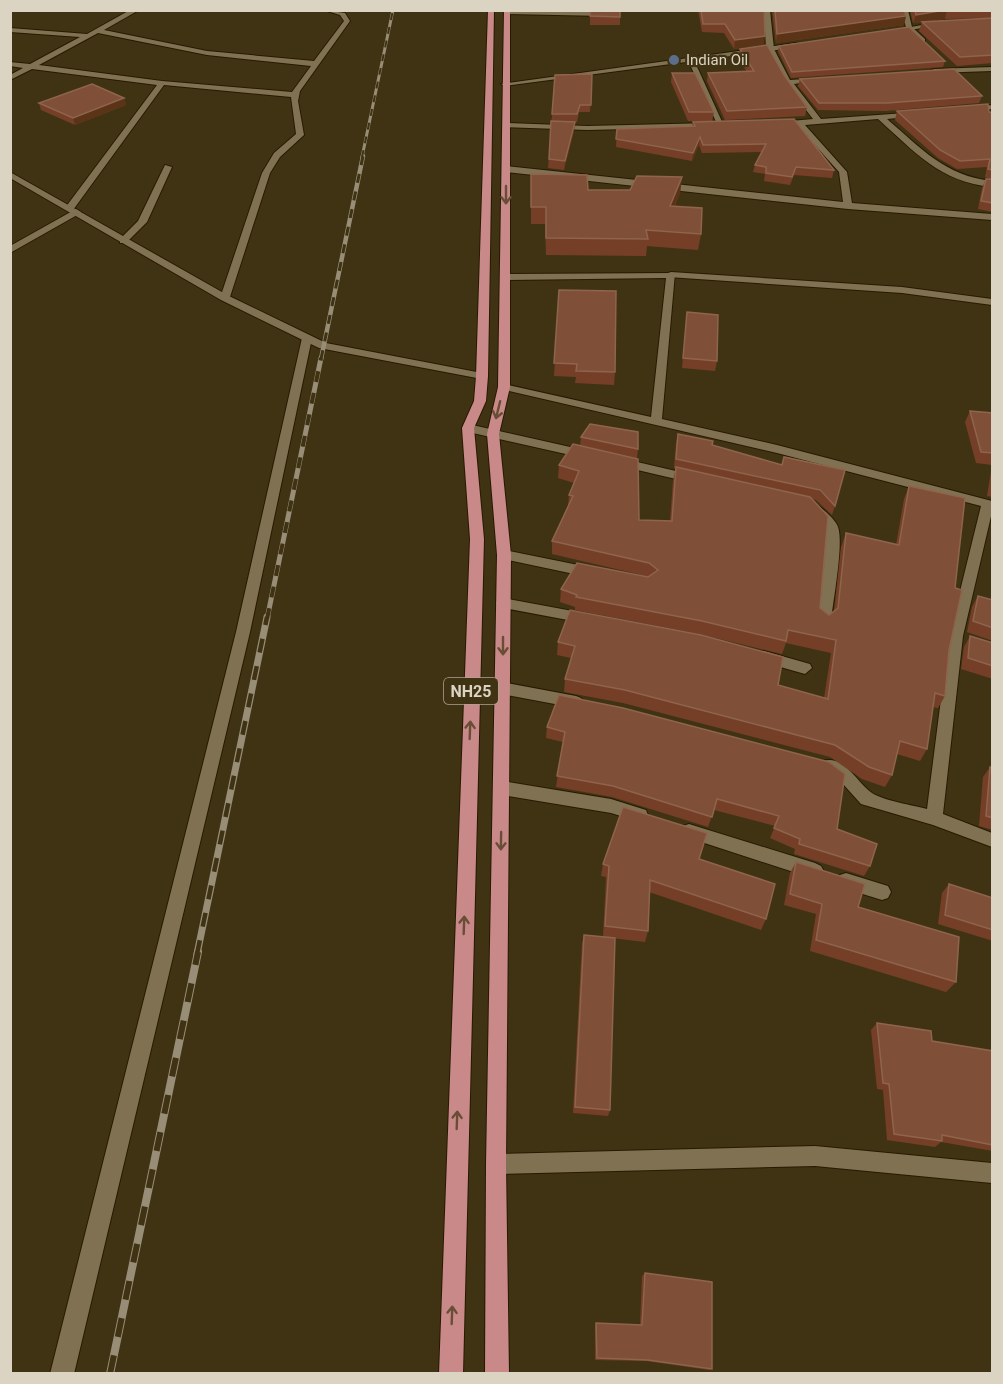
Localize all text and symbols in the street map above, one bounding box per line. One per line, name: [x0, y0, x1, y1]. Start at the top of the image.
place label: Indian Oil: [686, 51, 748, 69]
marker: Indian Oil: [667, 53, 681, 67]
one-way arrow: [500, 184, 512, 204]
one-way arrow: [492, 400, 504, 419]
one-way arrow: [497, 635, 509, 655]
road number: NH25: [444, 678, 498, 704]
one-way arrow: [465, 721, 476, 741]
one-way arrow: [495, 830, 507, 850]
one-way arrow: [458, 916, 469, 936]
one-way arrow: [452, 1111, 463, 1131]
one-way arrow: [446, 1306, 458, 1326]

